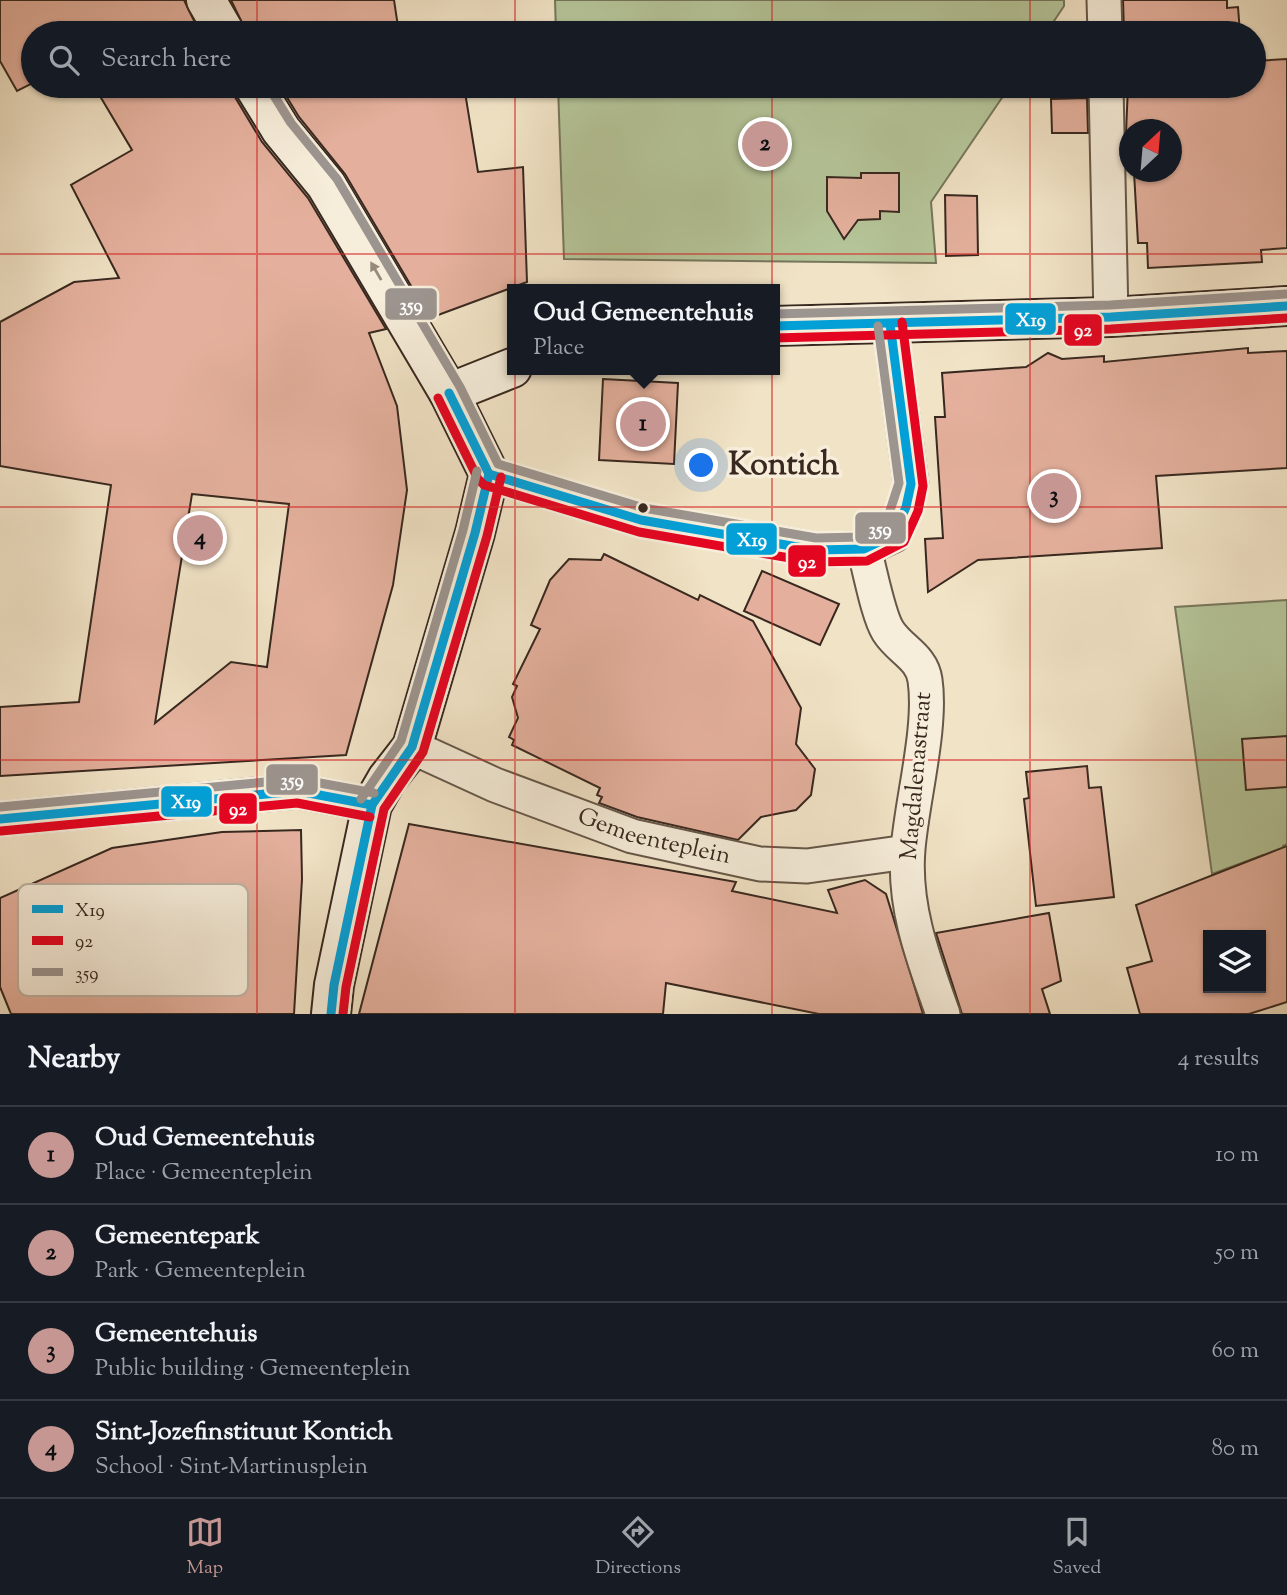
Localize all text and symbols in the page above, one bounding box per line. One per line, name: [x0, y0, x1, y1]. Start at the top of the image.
search box: [21, 21, 1266, 98]
icon: search: [45, 41, 83, 79]
text: Search here: [101, 41, 231, 78]
pin: 2: [742, 118, 788, 170]
north arrow: [1119, 119, 1182, 182]
one-way arrow: [370, 261, 382, 281]
popup: [507, 284, 780, 375]
line badge: 359: [384, 287, 438, 321]
text: 359: [399, 293, 423, 320]
text: Oud Gemeentehuis: [534, 295, 753, 332]
line badge: X19: [1004, 302, 1057, 336]
text: X19: [1016, 308, 1046, 335]
line badge: 92: [1063, 313, 1103, 347]
text: 92: [1074, 318, 1092, 345]
text: Place: [534, 332, 584, 365]
pin: 1: [620, 398, 666, 450]
district label: Kontich: [729, 443, 840, 489]
your location: [684, 448, 718, 482]
pin: 3: [1031, 470, 1077, 522]
unlabelled marker: [636, 501, 650, 515]
line badge: 359: [854, 511, 907, 545]
pin: 4: [177, 512, 223, 564]
text: 359: [868, 517, 892, 544]
line badge: X19: [725, 522, 778, 556]
text: X19: [737, 528, 767, 555]
line badge: 92: [787, 544, 827, 578]
text: 92: [798, 550, 816, 577]
street label: Magdalenastraat: [893, 691, 941, 861]
line badge: 359: [265, 763, 319, 796]
text: 359: [280, 768, 304, 795]
line badge: X19: [160, 785, 213, 818]
text: X19: [171, 790, 201, 817]
line badge: 92: [218, 792, 258, 825]
text: 92: [229, 797, 247, 824]
street label: Gemeenteplein: [572, 800, 734, 874]
legend: [18, 884, 248, 996]
text: X19: [75, 898, 105, 925]
text: 92: [75, 929, 93, 956]
map controls: [1203, 930, 1266, 993]
button: layers: [1203, 930, 1266, 993]
text: 359: [75, 961, 98, 988]
text: Nearby: [28, 1038, 120, 1081]
text: 4 results: [1178, 1043, 1259, 1076]
text: Oud Gemeentehuis: [95, 1120, 315, 1157]
text: 1: [47, 1139, 55, 1172]
text: 10 m: [1215, 1139, 1259, 1172]
text: Place · Gemeenteplein: [95, 1157, 313, 1190]
text: Gemeentepark: [95, 1218, 260, 1255]
text: 2: [46, 1237, 56, 1270]
text: 50 m: [1215, 1237, 1259, 1270]
text: Park · Gemeenteplein: [95, 1255, 306, 1288]
text: Gemeentehuis: [95, 1316, 257, 1353]
text: 3: [46, 1335, 56, 1368]
text: 60 m: [1211, 1335, 1259, 1368]
text: Public building · Gemeenteplein: [95, 1353, 411, 1386]
text: Sint-Jozefinstituut Kontich: [95, 1414, 393, 1451]
text: 4: [45, 1433, 57, 1466]
text: 80 m: [1211, 1433, 1259, 1466]
text: School · Sint-Martinusplein: [95, 1451, 368, 1484]
tab: Map: [186, 1513, 224, 1582]
tab: Directions: [595, 1513, 681, 1582]
tab: Saved: [1052, 1513, 1101, 1582]

